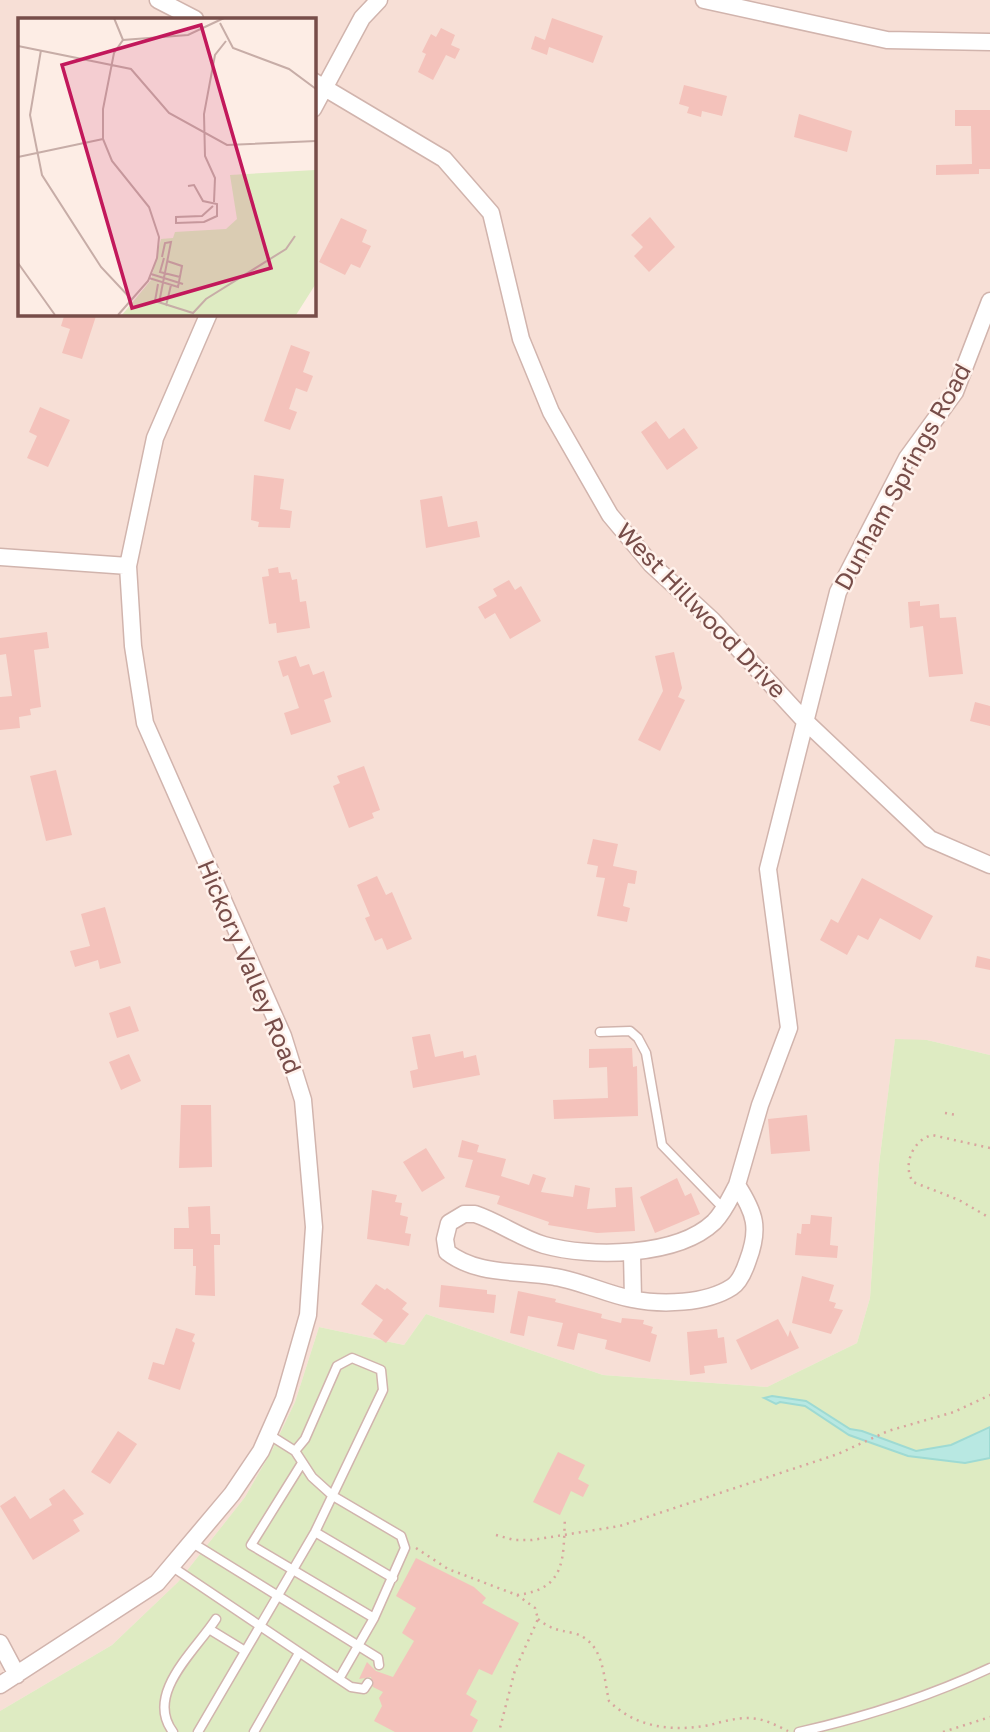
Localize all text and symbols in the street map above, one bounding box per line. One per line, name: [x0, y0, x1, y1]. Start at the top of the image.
inset map: [18, 18, 315, 315]
street label: Dunham Springs Road: [827, 358, 976, 595]
street label: West Hillwood Drive: [611, 516, 793, 704]
street label: Hickory Valley Road: [192, 855, 309, 1078]

